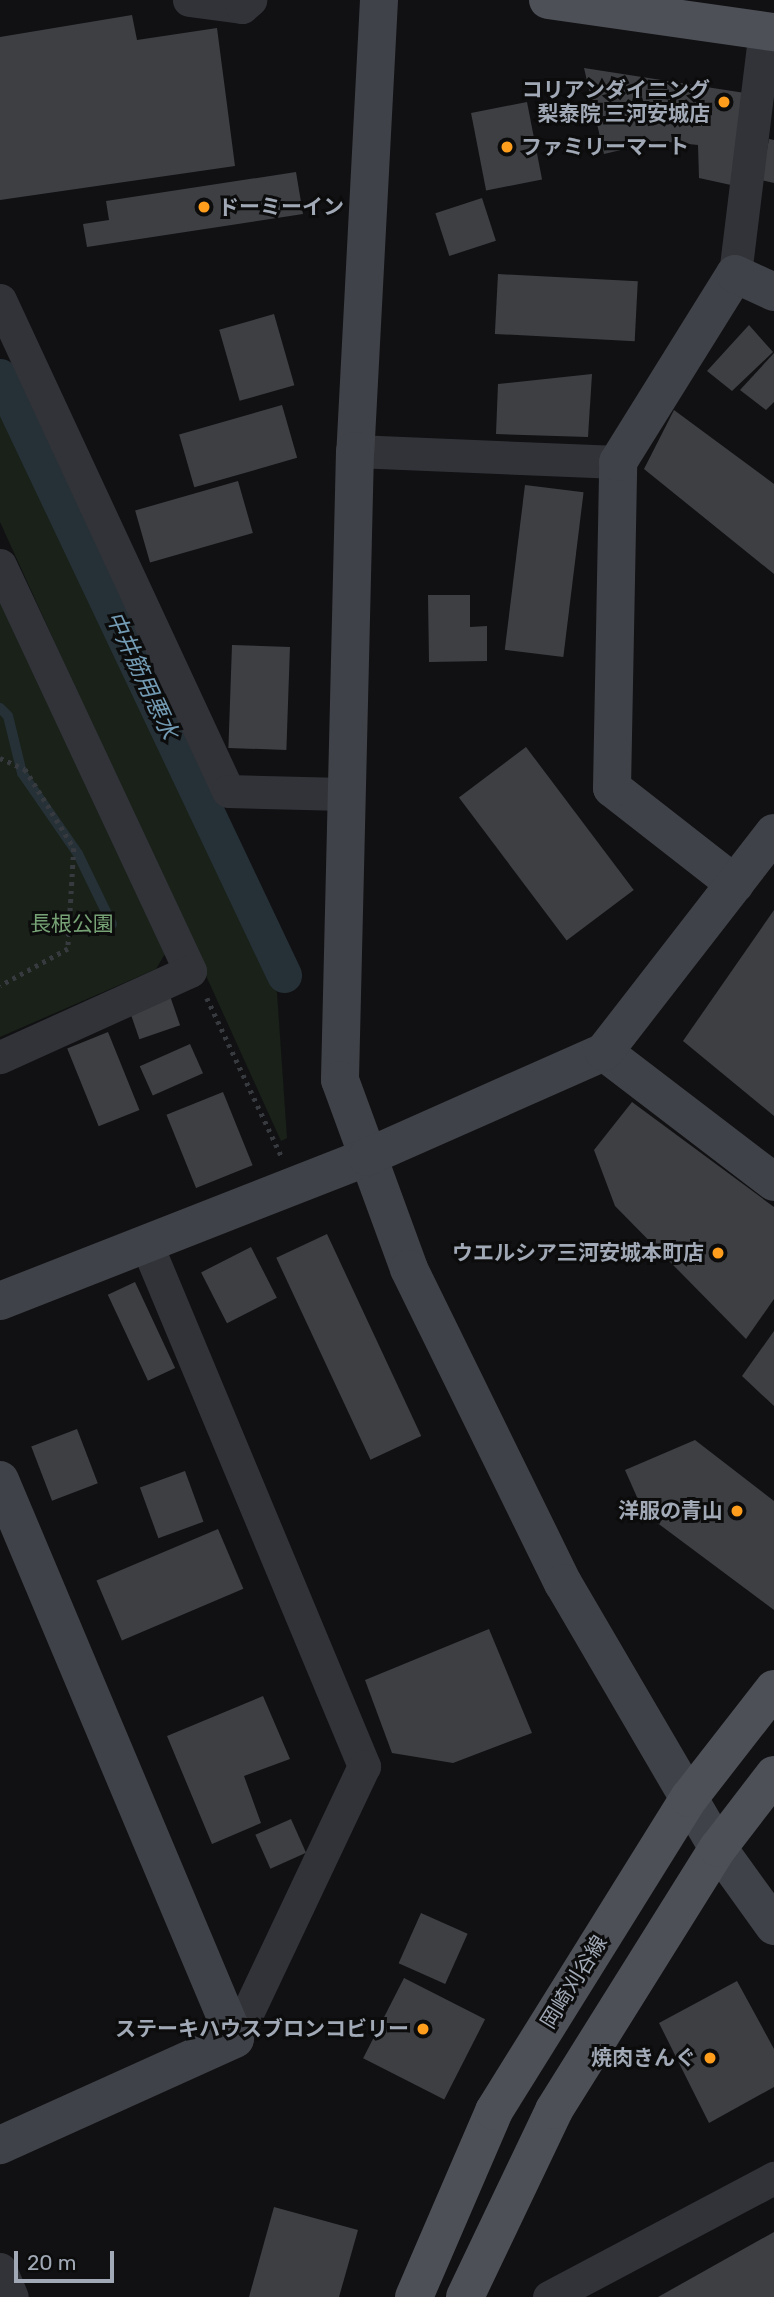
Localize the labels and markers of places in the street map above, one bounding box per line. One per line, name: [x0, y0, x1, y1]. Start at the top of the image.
place label: コリアンダイニング 梨泰院 三河安城店: [521, 77, 710, 127]
marker: コリアンダイニング 梨泰院 三河安城店: [716, 94, 732, 110]
place label: ファミリーマート: [521, 134, 689, 160]
marker: ファミリーマート: [499, 139, 515, 155]
place label: ドーミーイン: [218, 194, 344, 220]
marker: ドーミーイン: [196, 199, 212, 215]
place label: ウエルシア三河安城本町店: [452, 1240, 704, 1266]
marker: ウエルシア三河安城本町店: [710, 1245, 726, 1261]
place label: 洋服の青山: [618, 1498, 723, 1524]
marker: 洋服の青山: [729, 1503, 745, 1519]
place label: ステーキハウスブロンコビリー: [115, 2016, 409, 2042]
marker: ステーキハウスブロンコビリー: [415, 2021, 431, 2037]
place label: 焼肉きんぐ: [591, 2045, 696, 2071]
marker: 焼肉きんぐ: [702, 2050, 718, 2066]

